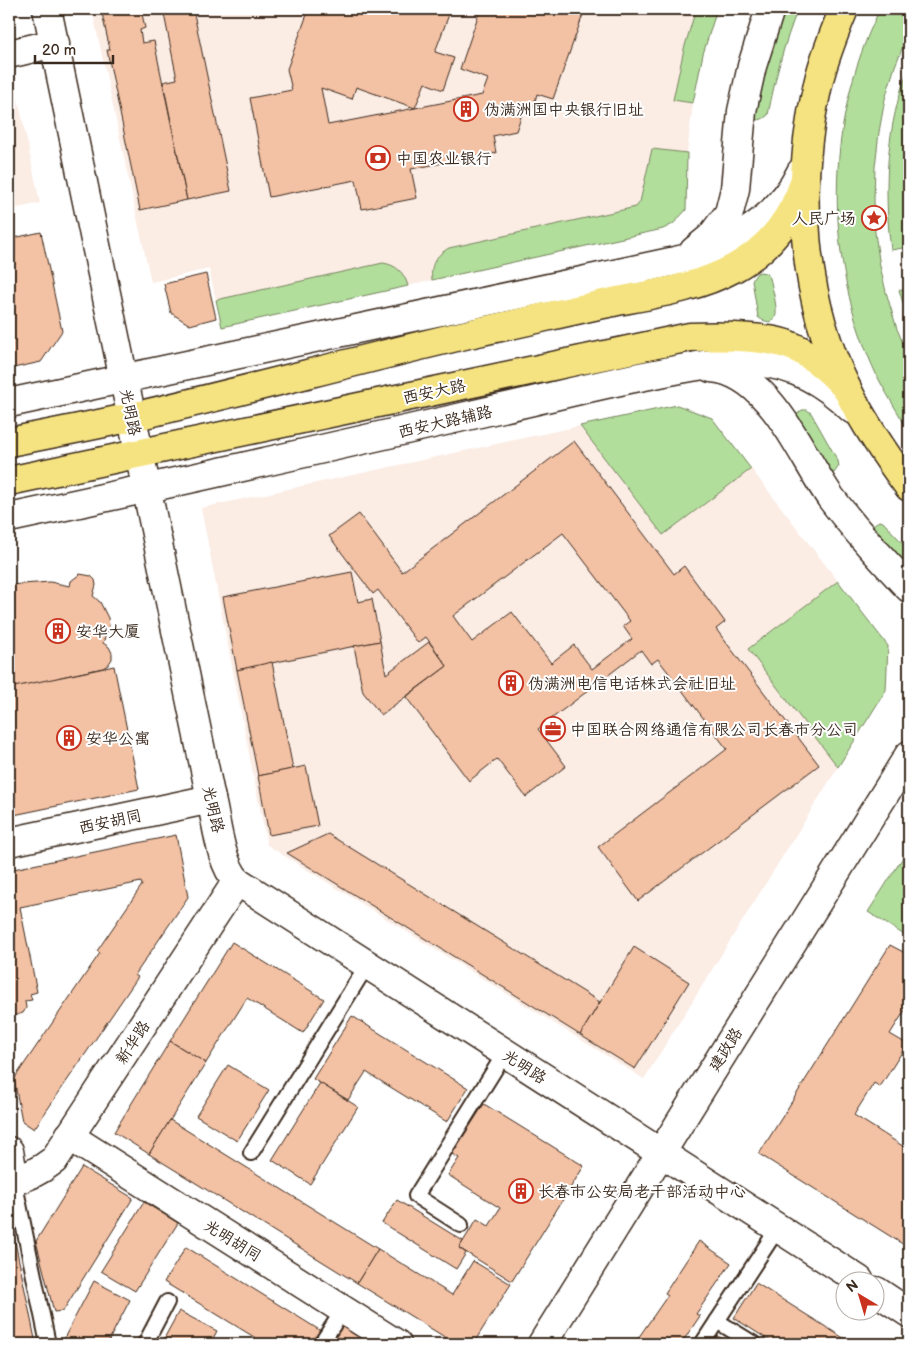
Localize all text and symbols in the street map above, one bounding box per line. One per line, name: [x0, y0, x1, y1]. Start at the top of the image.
scale bar: [35, 32, 112, 64]
text: 20 m: [42, 41, 76, 60]
building icon: 伪满洲国中央银行旧址: [453, 96, 479, 122]
place label: 伪满洲国中央银行旧址: [484, 101, 644, 120]
bank icon: 中国农业银行: [365, 145, 391, 171]
place label: 中国农业银行: [396, 150, 492, 169]
place icon: 人民广场: [861, 205, 887, 231]
place label: 人民广场: [792, 210, 856, 229]
street label: 西安大路: [401, 377, 468, 408]
street label: 光明路: [115, 387, 144, 438]
street label: 西安大路辅路: [396, 402, 494, 443]
building icon: 安华大厦: [45, 618, 71, 644]
place label: 安华大厦: [76, 623, 140, 642]
building icon: 伪满洲电信电话株式会社旧址: [498, 670, 524, 696]
place label: 伪满洲电信电话株式会社旧址: [528, 675, 736, 694]
office icon: 中国联合网络通信有限公司长春市分公司: [540, 716, 566, 742]
place label: 中国联合网络通信有限公司长春市分公司: [570, 721, 858, 740]
building icon: 安华公寓: [56, 725, 82, 751]
place label: 安华公寓: [86, 730, 150, 749]
street label: 光明路: [198, 784, 227, 835]
street label: 西安胡同: [77, 807, 144, 838]
street label: 新华路: [112, 1018, 154, 1068]
street label: 建政路: [705, 1024, 747, 1075]
street label: 光明路: [499, 1046, 549, 1088]
building icon: 长春市公安局老干部活动中心: [508, 1178, 534, 1204]
place label: 长春市公安局老干部活动中心: [538, 1183, 746, 1202]
street label: 光明胡同: [200, 1216, 264, 1266]
north arrow: [836, 1270, 886, 1320]
text: N: [843, 1276, 862, 1296]

